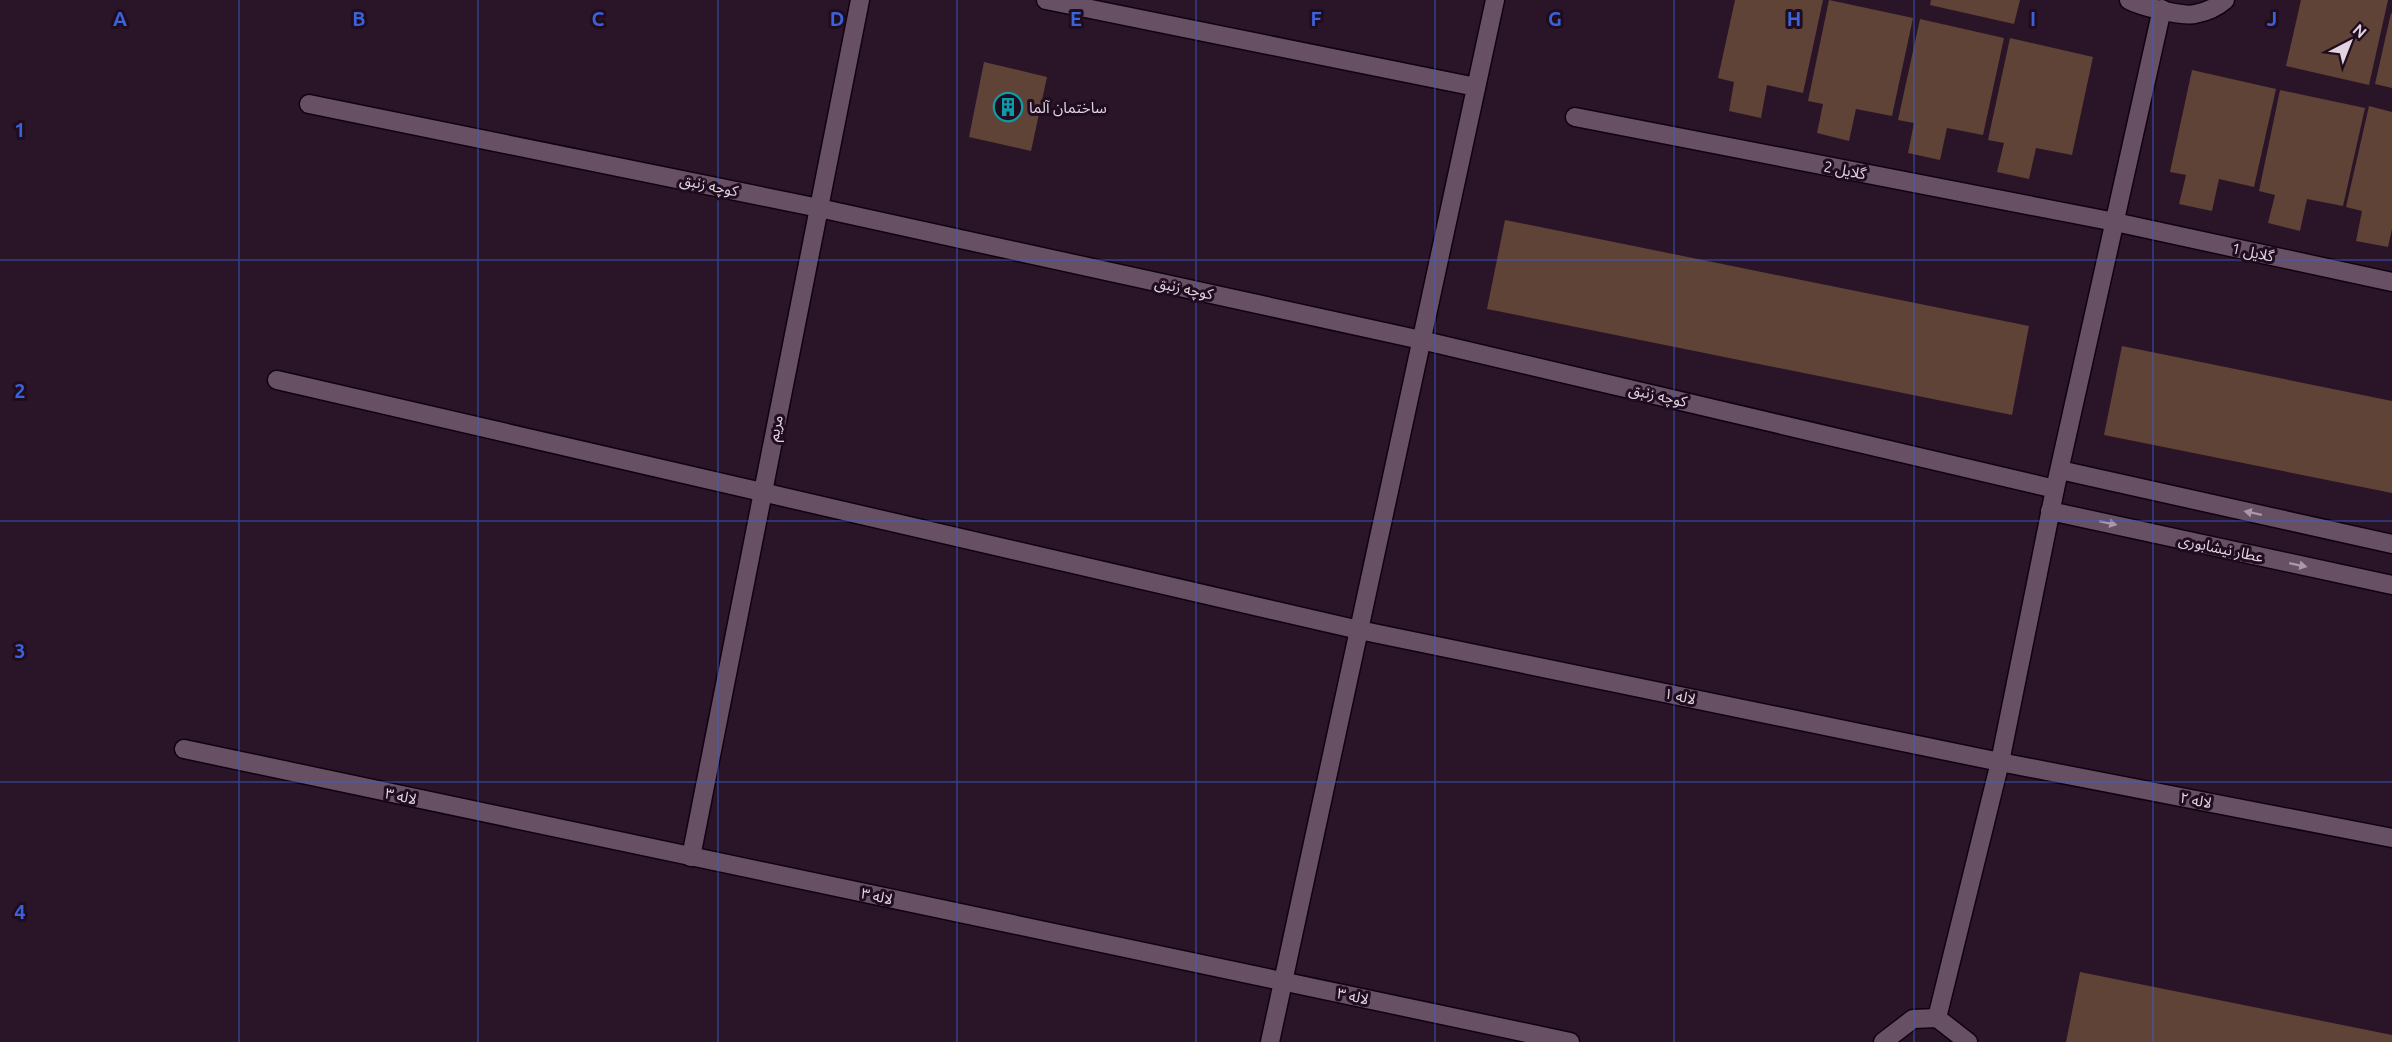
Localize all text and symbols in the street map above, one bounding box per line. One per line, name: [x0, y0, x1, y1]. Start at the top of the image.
text: A: [113, 7, 127, 30]
text: B: [352, 7, 366, 30]
text: C: [592, 7, 605, 30]
text: D: [830, 7, 844, 30]
text: E: [1070, 7, 1082, 30]
text: F: [1310, 7, 1322, 30]
text: G: [1548, 7, 1562, 30]
text: H: [1787, 7, 1801, 30]
text: I: [2030, 7, 2036, 30]
text: J: [2267, 7, 2277, 30]
north arrow: [2320, 12, 2380, 72]
text: N: [2350, 20, 2370, 42]
building icon: ساختمان آلما: [992, 91, 1024, 123]
place label: ساختمان آلما: [1029, 99, 1107, 117]
text: 1: [14, 118, 26, 141]
street label: گلایل 2: [1822, 158, 1868, 184]
street label: کوچه زنبق: [678, 171, 741, 202]
street label: گلایل 1: [2230, 239, 2276, 266]
street label: کوچه زنبق: [1153, 274, 1216, 305]
text: 2: [14, 379, 26, 402]
street label: کوچه زنبق: [1627, 380, 1690, 412]
street label: مریم: [764, 413, 789, 443]
one-way arrow: [2244, 507, 2262, 517]
one-way arrow: [2098, 519, 2117, 529]
street label: عطار نیشابوری: [2177, 531, 2265, 566]
one-way arrow: [2289, 560, 2307, 570]
text: 3: [14, 639, 26, 662]
street label: لاله ۱: [1663, 684, 1697, 708]
street label: لاله ۳: [384, 784, 418, 808]
street label: لاله ۲: [2179, 789, 2213, 811]
street label: لاله ۳: [860, 884, 894, 908]
text: 4: [14, 900, 26, 923]
street label: لاله ۳: [1336, 984, 1370, 1008]

